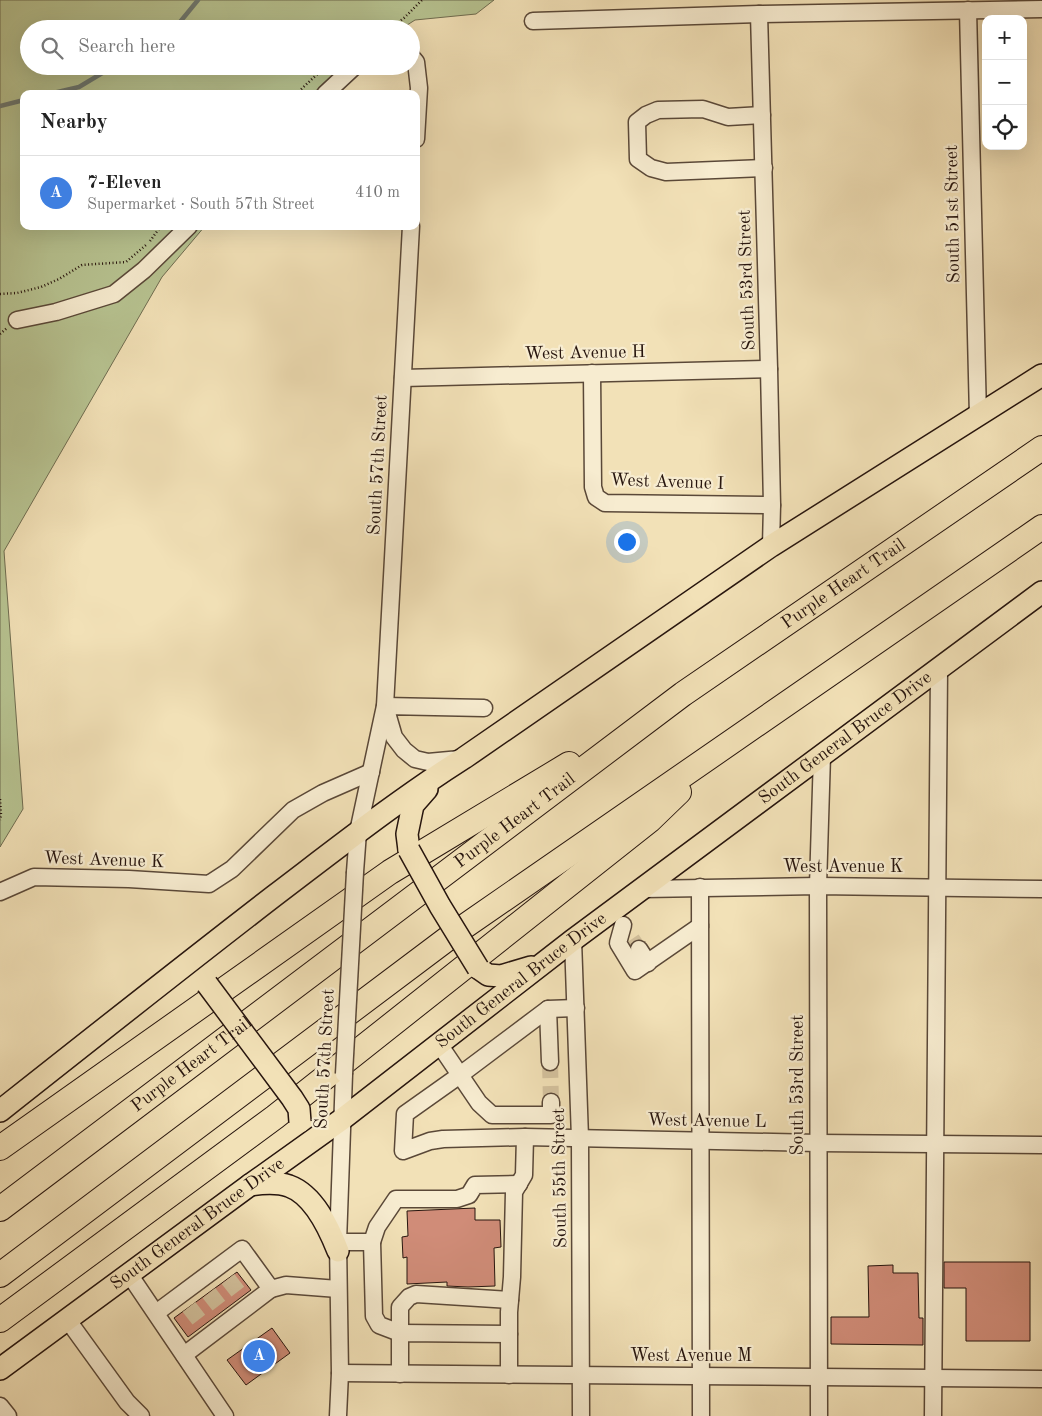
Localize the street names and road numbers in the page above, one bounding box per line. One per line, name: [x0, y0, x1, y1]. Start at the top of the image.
street label: South 51st Street: [943, 145, 963, 283]
street label: South 53rd Street: [736, 209, 758, 351]
street label: West Avenue H: [524, 343, 646, 363]
street label: South 57th Street: [365, 394, 391, 536]
street label: West Avenue I: [610, 471, 724, 493]
street label: Purple Heart Trail: [778, 535, 909, 633]
street label: South General Bruce Drive: [756, 668, 935, 808]
street label: Purple Heart Trail: [451, 770, 579, 872]
street label: West Avenue K: [43, 849, 165, 871]
street label: West Avenue K: [783, 858, 903, 876]
street label: South General Bruce Drive: [432, 909, 610, 1052]
street label: South 57th Street: [312, 988, 338, 1130]
street label: Purple Heart Trail: [128, 1013, 255, 1116]
street label: South 53rd Street: [789, 1014, 807, 1156]
street label: South 55th Street: [550, 1108, 570, 1248]
street label: West Avenue L: [647, 1111, 767, 1131]
street label: South General Bruce Drive: [107, 1155, 288, 1293]
street label: West Avenue M: [630, 1347, 752, 1365]

